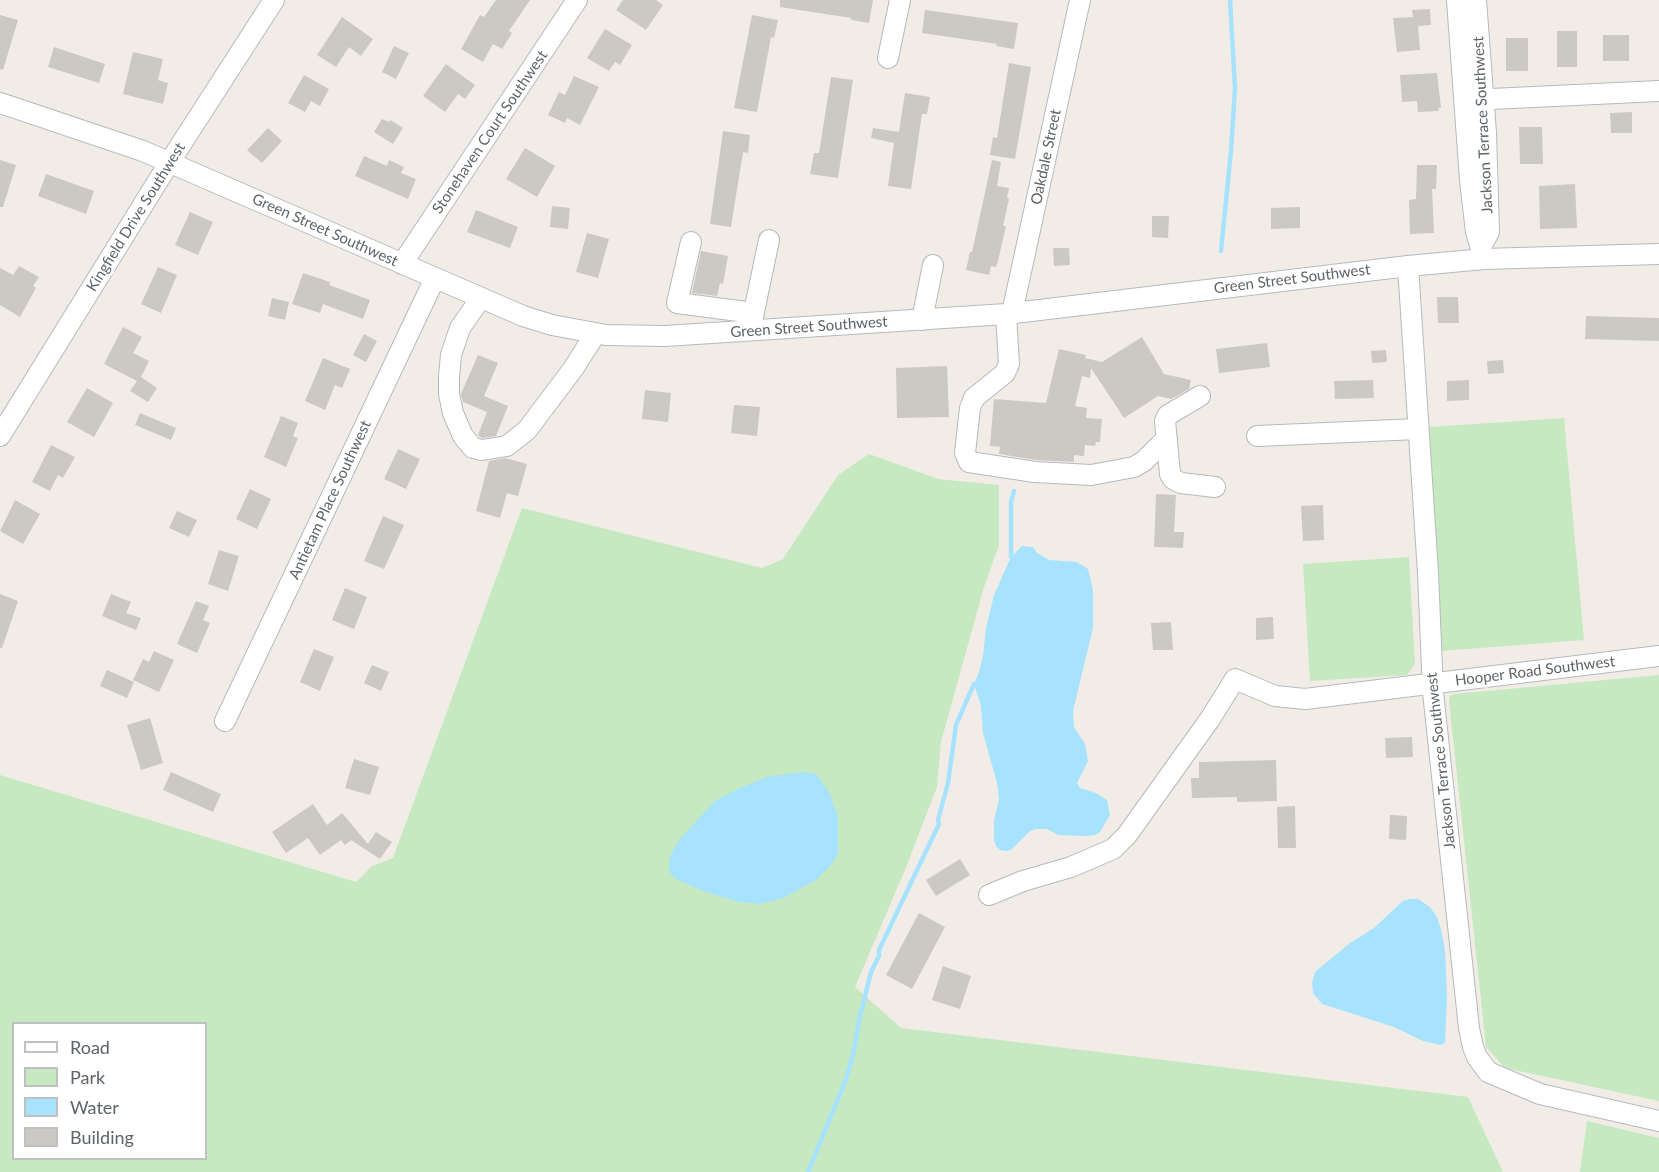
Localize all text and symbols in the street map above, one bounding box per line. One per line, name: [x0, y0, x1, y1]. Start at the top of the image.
street label: Jackson Terrace Southwest: [1469, 36, 1497, 214]
street label: Stonehaven Court Southwest: [429, 47, 551, 217]
street label: Oakdale Street: [1027, 108, 1065, 206]
street label: Kingfield Drive Southwest: [83, 139, 189, 295]
street label: Green Street Southwest: [249, 190, 401, 270]
street label: Green Street Southwest: [1213, 260, 1371, 298]
street label: Green Street Southwest: [730, 313, 888, 341]
street label: Antietam Place Southwest: [285, 418, 375, 582]
street label: Hooper Road Southwest: [1454, 652, 1616, 690]
street label: Jackson Terrace Southwest: [1423, 672, 1459, 850]
legend: [12, 1022, 207, 1160]
text: Road: [70, 1036, 110, 1058]
text: Park: [70, 1066, 105, 1088]
text: Water: [70, 1096, 119, 1118]
text: Building: [70, 1126, 134, 1148]

